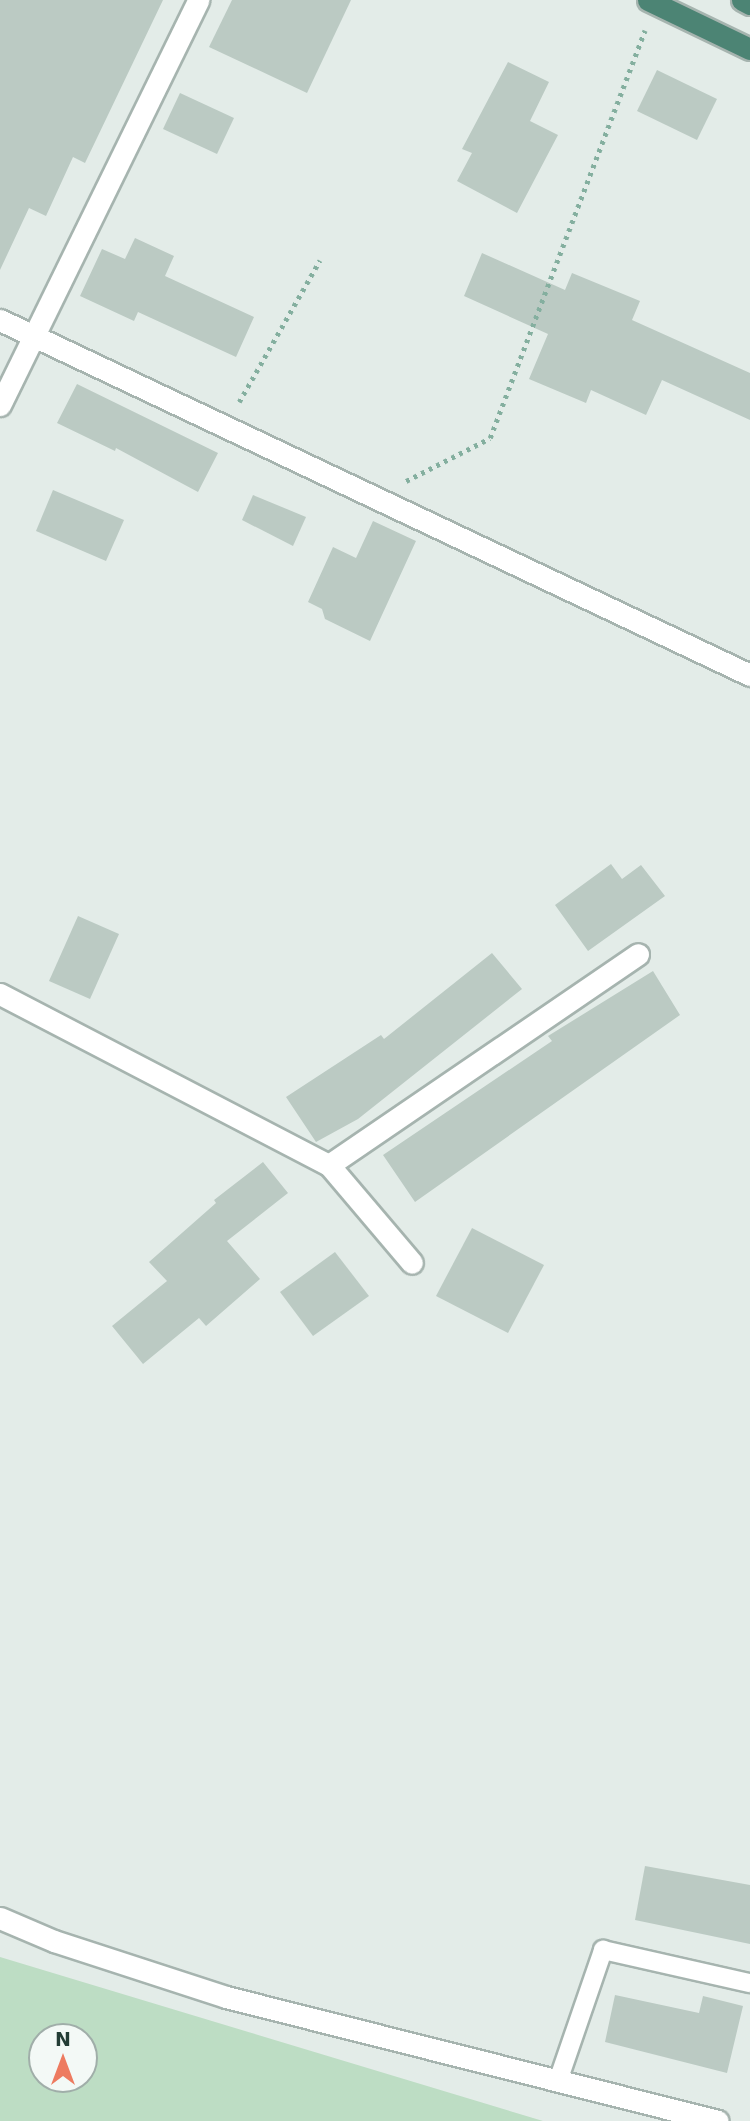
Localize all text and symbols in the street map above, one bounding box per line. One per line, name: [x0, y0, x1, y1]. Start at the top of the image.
north arrow: [28, 2023, 98, 2093]
text: N: [55, 2028, 71, 2050]

